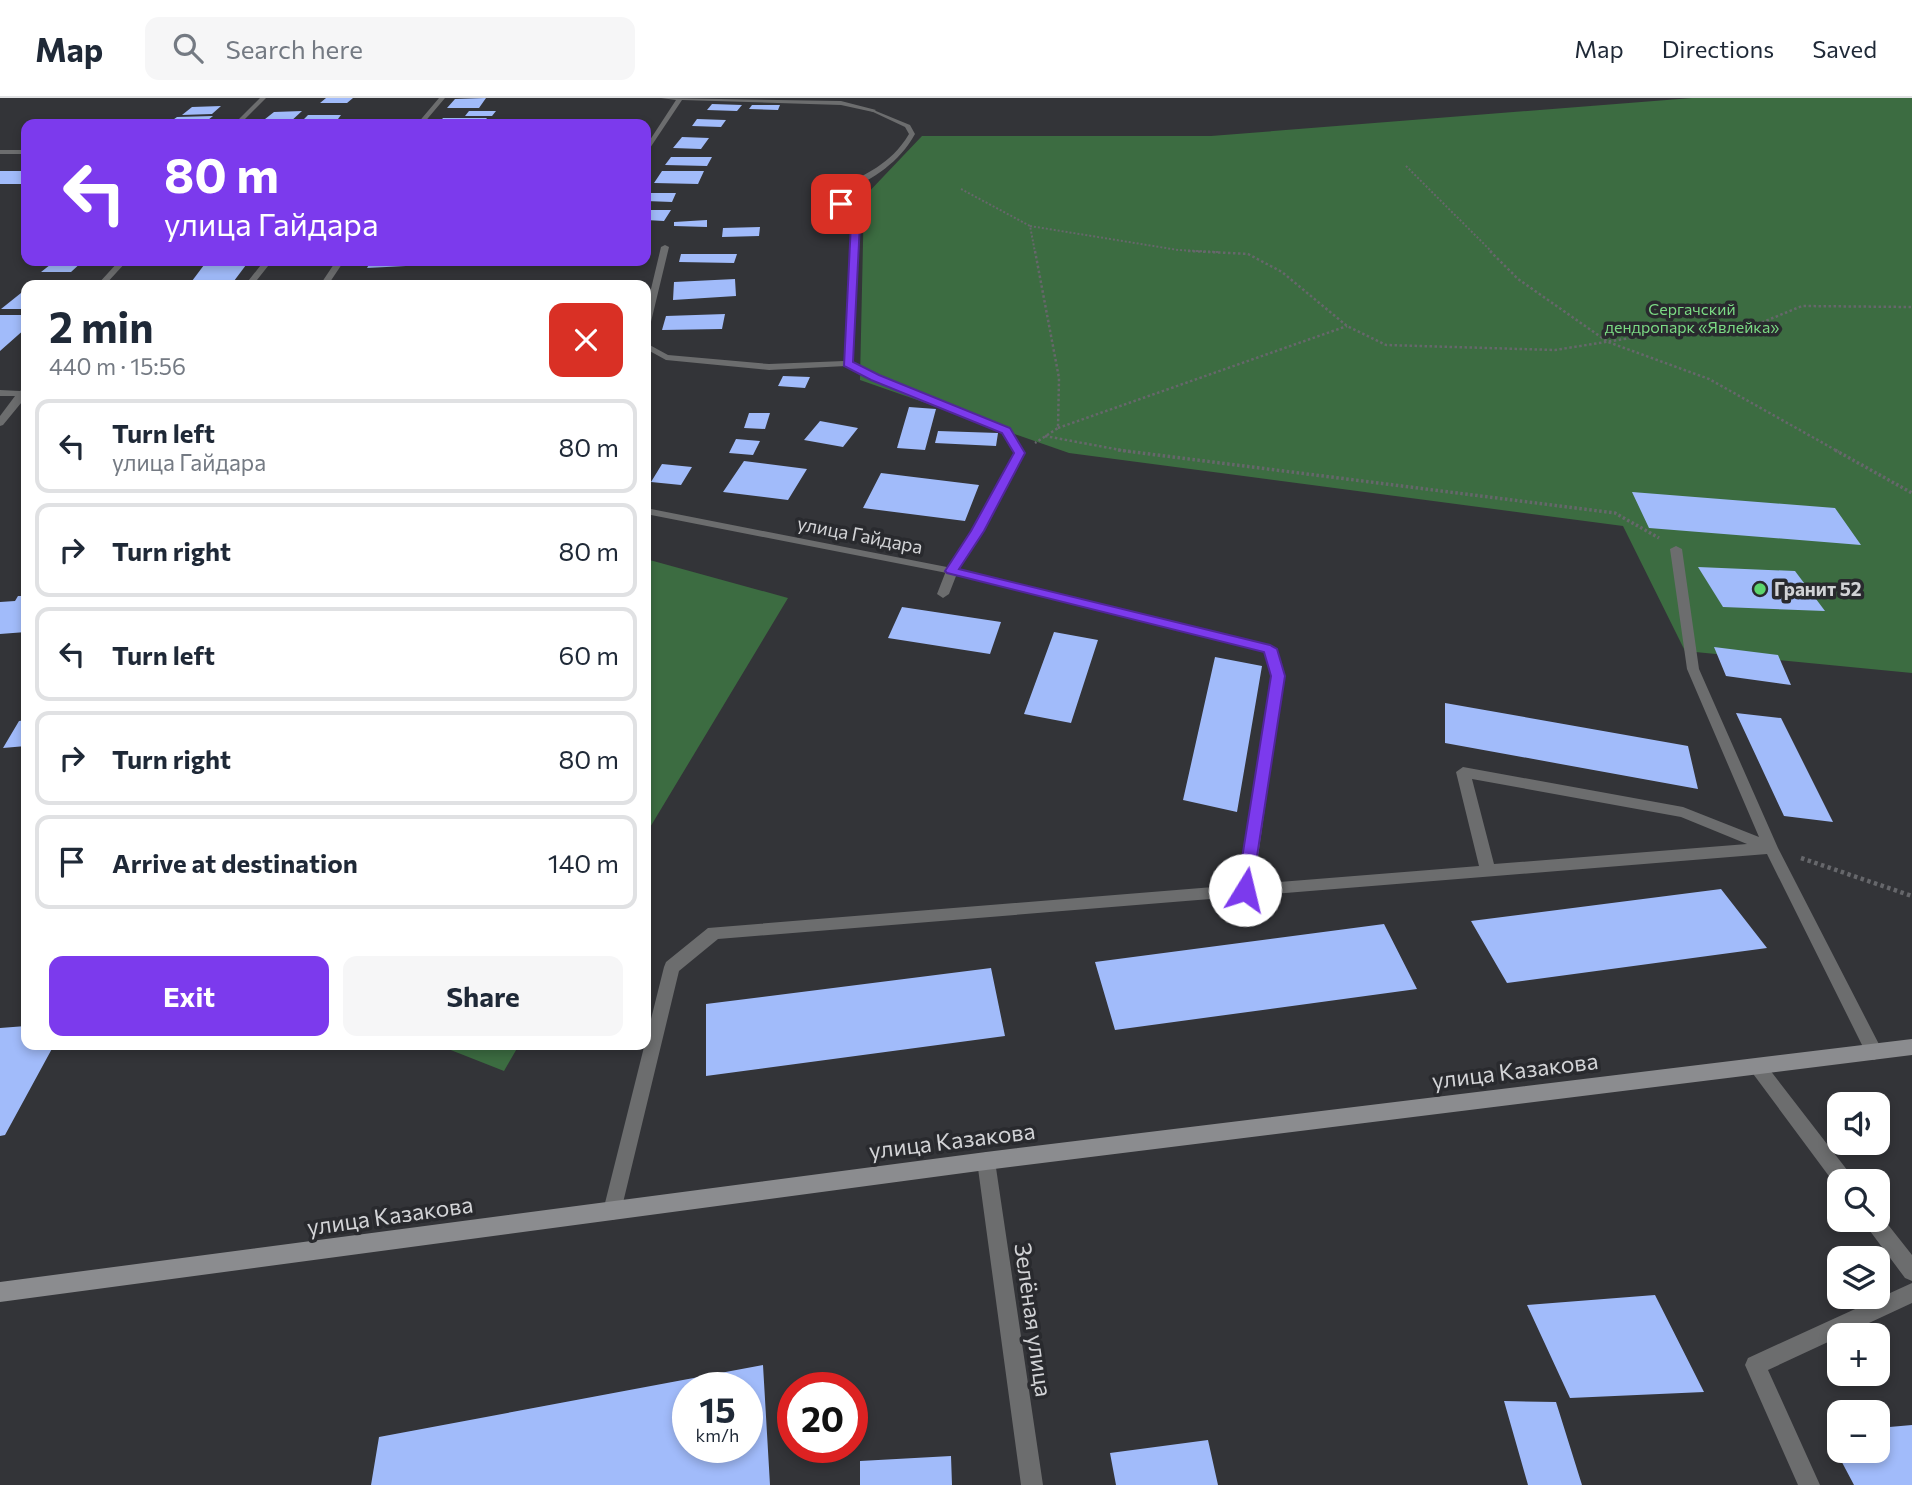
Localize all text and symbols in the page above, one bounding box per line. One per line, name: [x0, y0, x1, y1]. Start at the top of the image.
search box: [145, 17, 635, 80]
text: Map: [35, 28, 103, 69]
icon: search: [169, 29, 207, 67]
text: Search here: [225, 33, 363, 64]
text: Map: [1574, 34, 1624, 63]
text: Directions: [1662, 34, 1774, 63]
text: Saved: [1812, 34, 1877, 63]
text: 80 m: [164, 143, 279, 203]
icon: left: [49, 147, 140, 238]
pin: [811, 174, 871, 234]
icon: arrive: [822, 185, 860, 223]
text: улица Гайдара: [164, 203, 379, 243]
park label: Сергачский дендропарк «Явлейка»: [1605, 299, 1779, 336]
text: 2 min: [49, 300, 154, 352]
button: close: [549, 303, 623, 377]
text: 440 m · 15:56: [49, 352, 186, 380]
text: Turn left: [112, 417, 215, 448]
icon: left: [53, 427, 91, 465]
text: 80 m: [559, 431, 619, 462]
text: улица Гайдара: [112, 448, 266, 476]
street label: улица Гайдара: [795, 511, 925, 558]
icon: right: [53, 531, 91, 569]
text: Turn right: [112, 535, 231, 566]
text: 80 m: [559, 535, 619, 566]
place label: Гранит 52: [1774, 577, 1862, 600]
marker: Гранит 52: [1752, 581, 1768, 597]
icon: left: [53, 635, 91, 673]
text: Turn left: [112, 639, 215, 670]
text: 60 m: [559, 639, 619, 670]
icon: right: [53, 739, 91, 777]
text: Turn right: [112, 743, 231, 774]
text: 80 m: [559, 743, 619, 774]
icon: arrive: [53, 843, 91, 881]
text: Arrive at destination: [112, 847, 358, 878]
text: 140 m: [548, 847, 619, 878]
position arrow: [1208, 853, 1282, 927]
button: Exit: [49, 956, 329, 1036]
button: Share: [343, 956, 623, 1036]
street label: улица Казакова: [1430, 1046, 1600, 1094]
map controls: [1827, 1092, 1890, 1463]
button: sound: [1827, 1092, 1890, 1155]
street label: улица Казакова: [867, 1116, 1037, 1164]
button: search: [1827, 1169, 1890, 1232]
street label: улица Казакова: [305, 1189, 475, 1241]
street label: Зелёная улица: [1009, 1241, 1059, 1399]
button: layers: [1827, 1246, 1890, 1309]
button: +: [1827, 1323, 1890, 1386]
speed limit sign: 20: [777, 1372, 868, 1463]
text: 15: [699, 1387, 736, 1430]
button: −: [1827, 1400, 1890, 1463]
text: km/h: [696, 1424, 739, 1446]

